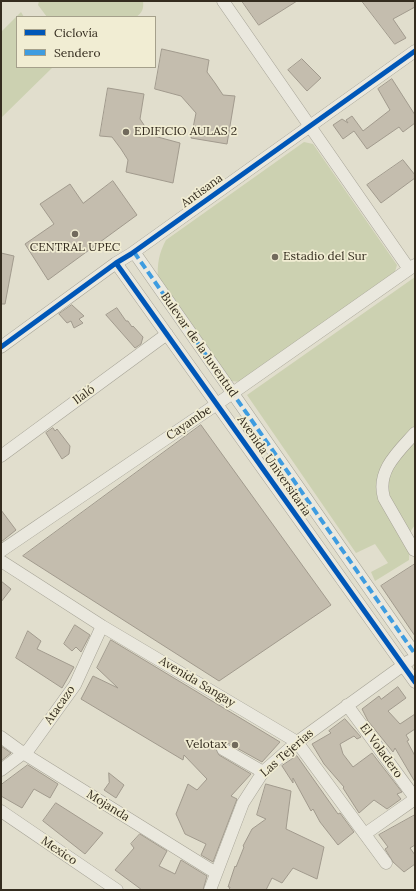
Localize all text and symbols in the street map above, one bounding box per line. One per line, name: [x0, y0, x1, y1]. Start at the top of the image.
legend: [16, 16, 156, 68]
text: Ciclovía: [54, 25, 98, 40]
text: Sendero: [54, 45, 100, 60]
place label: EDIFICIO AULAS 2: [134, 125, 237, 139]
marker: EDIFICIO AULAS 2: [121, 127, 131, 137]
street label: Antisana: [178, 171, 226, 211]
marker: CENTRAL UPEC: [70, 229, 80, 239]
place label: CENTRAL UPEC: [30, 241, 120, 255]
place label: Estadio del Sur: [283, 250, 367, 264]
marker: Estadio del Sur: [270, 252, 280, 262]
street label: Bulevar de la Juventud: [157, 290, 241, 400]
street label: Ilaló: [70, 382, 98, 408]
street label: Cayambe: [164, 403, 214, 443]
street label: Avenida Universitaria: [234, 413, 314, 519]
street label: Avenida Sangay: [156, 654, 238, 710]
street label: Atacazo: [42, 683, 78, 727]
street label: El Voladero: [357, 721, 405, 781]
street label: Las Tejerias: [258, 726, 316, 780]
place label: Velotax: [186, 738, 227, 752]
marker: Velotax: [230, 740, 240, 750]
street label: Mojanda: [84, 787, 132, 825]
street label: Mexico: [38, 834, 80, 868]

